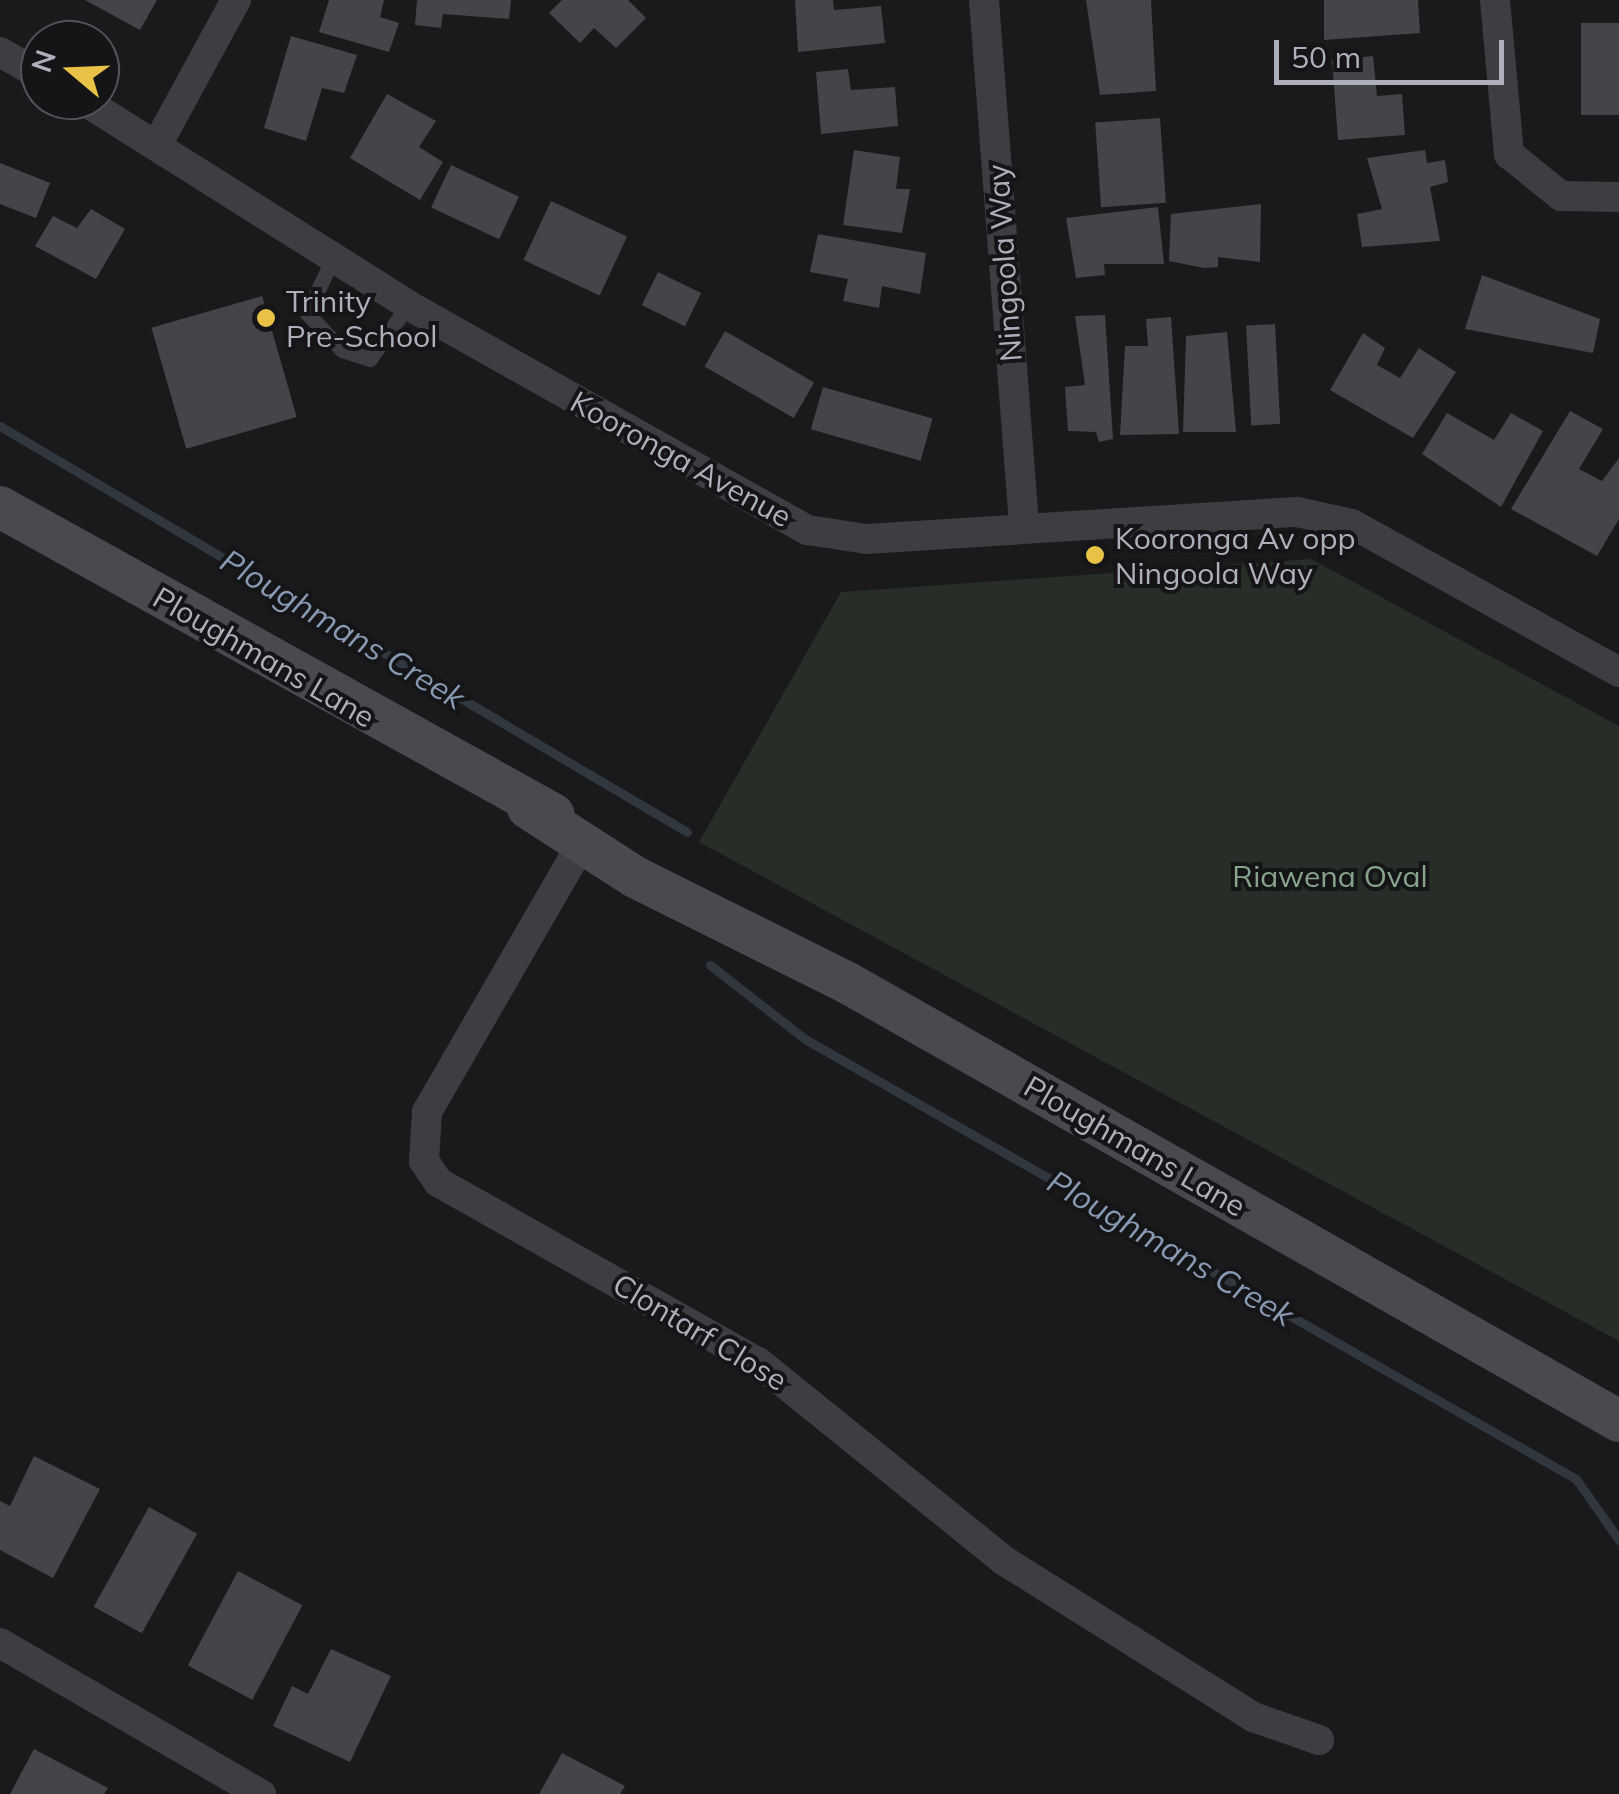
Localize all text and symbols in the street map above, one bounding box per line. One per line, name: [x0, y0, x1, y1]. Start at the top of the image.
north arrow: [20, 20, 120, 120]
scale bar: [1279, 20, 1509, 82]
text: 50 m: [1291, 38, 1361, 76]
text: N: [23, 45, 63, 76]
street label: Ningoola Way: [979, 163, 1029, 363]
place label: Trinity Pre-School: [286, 283, 437, 354]
marker: Trinity Pre-School: [255, 307, 277, 329]
street label: Kooronga Avenue: [564, 383, 798, 535]
place label: Kooronga Av opp Ningoola Way: [1115, 520, 1355, 590]
water label: Ploughmans Creek: [214, 541, 472, 717]
marker: Kooronga Av opp Ningoola Way: [1084, 544, 1106, 566]
street label: Ploughmans Lane: [147, 579, 381, 735]
park label: Riawena Oval: [1232, 858, 1428, 894]
street label: Ploughmans Lane: [1018, 1068, 1252, 1224]
water label: Ploughmans Creek: [1041, 1162, 1301, 1334]
street label: Clontarf Close: [607, 1266, 793, 1398]

